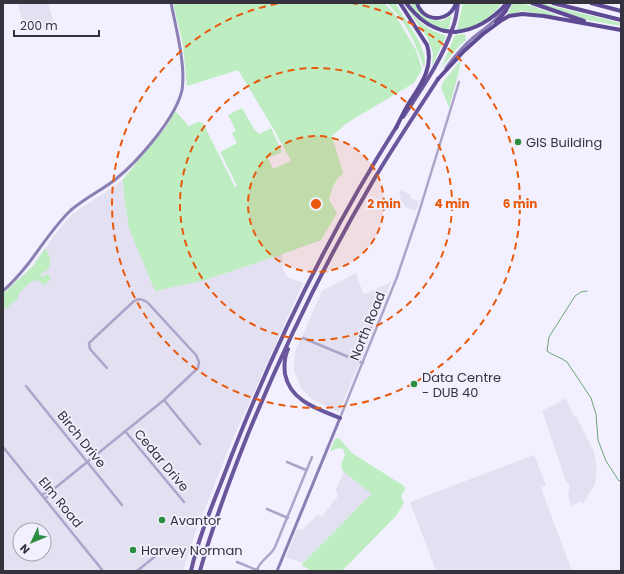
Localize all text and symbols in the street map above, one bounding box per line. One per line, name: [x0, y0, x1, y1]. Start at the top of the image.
scale bar: [14, 12, 99, 38]
text: 200 m: [20, 17, 58, 34]
place label: GIS Building: [526, 133, 602, 152]
marker: GIS Building: [513, 137, 523, 147]
text: 2 min: [367, 195, 401, 212]
text: 4 min: [434, 195, 470, 212]
text: 6 min: [503, 195, 537, 212]
centre of rings: [309, 197, 323, 211]
street label: North Road: [345, 289, 390, 363]
place label: Data Centre - DUB 40: [422, 368, 501, 402]
marker: Data Centre - DUB 40: [409, 379, 419, 389]
street label: Birch Drive: [53, 407, 110, 472]
street label: Cedar Drive: [130, 425, 194, 496]
street label: Elm Road: [34, 473, 87, 532]
place label: Avantor: [170, 511, 221, 530]
marker: Avantor: [157, 515, 167, 525]
north arrow: [12, 522, 52, 562]
text: N: [16, 540, 33, 557]
place label: Harvey Norman: [141, 541, 243, 560]
marker: Harvey Norman: [128, 545, 138, 555]

